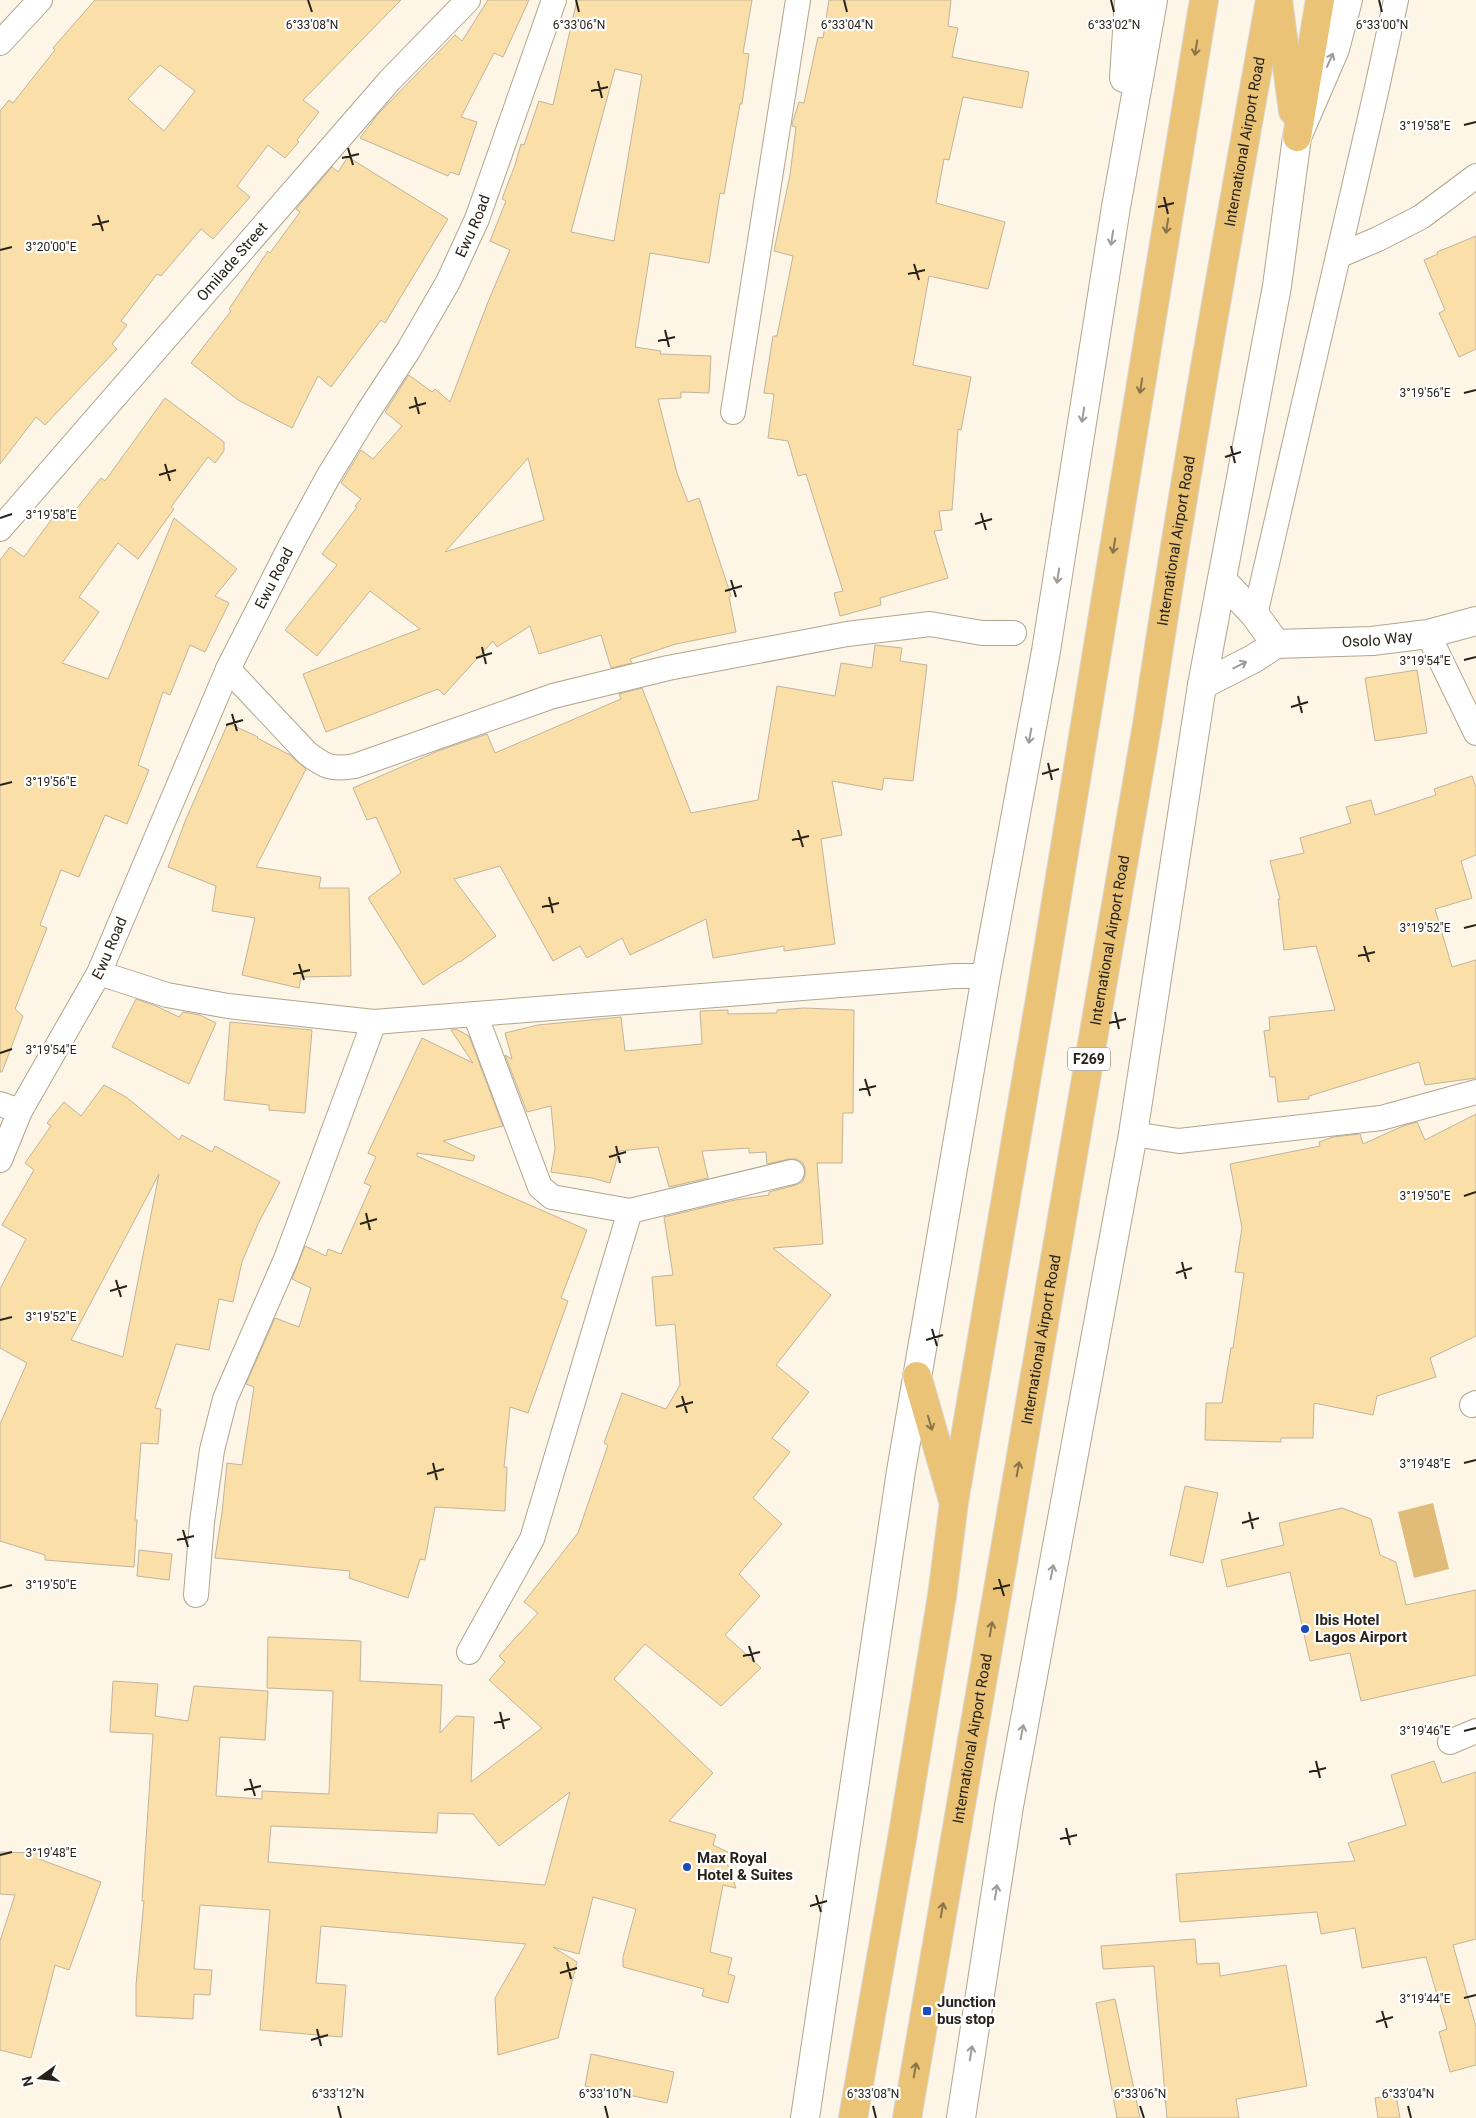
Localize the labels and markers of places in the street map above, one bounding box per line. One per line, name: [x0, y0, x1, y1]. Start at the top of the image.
place label: Ibis Hotel Lagos Airport: [1315, 1611, 1407, 1646]
marker: Ibis Hotel Lagos Airport: [1299, 1623, 1311, 1635]
place label: Max Royal Hotel & Suites: [697, 1849, 793, 1884]
marker: Max Royal Hotel & Suites: [681, 1861, 693, 1873]
place label: Junction bus stop: [937, 1993, 996, 2028]
marker: Junction bus stop: [921, 2005, 933, 2017]

